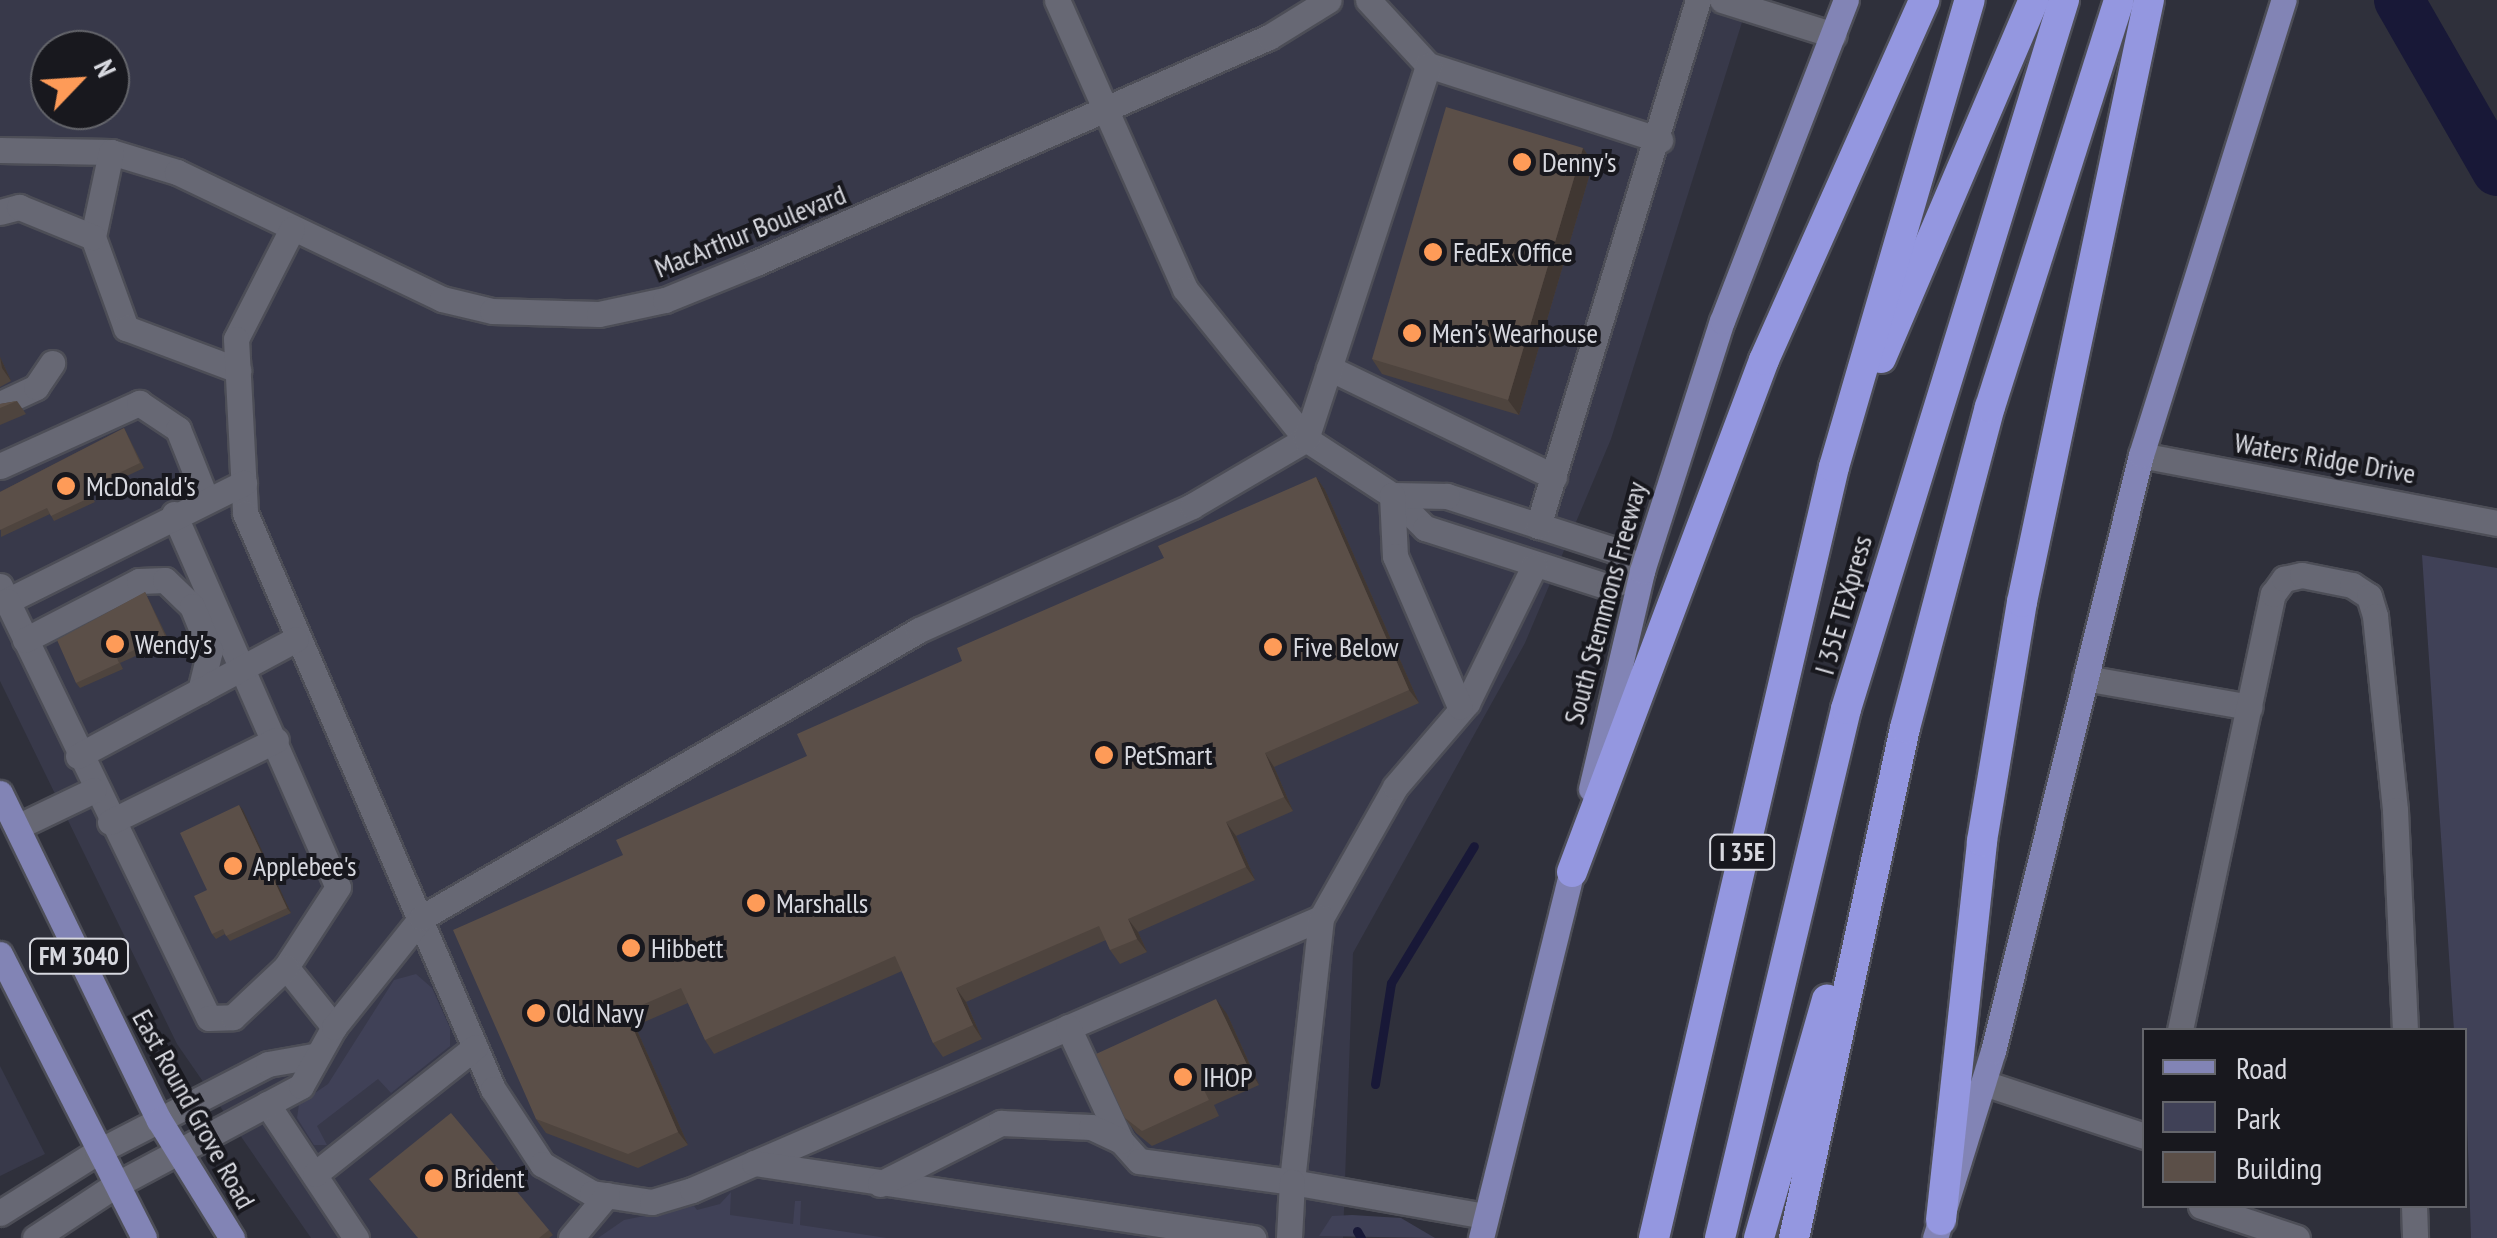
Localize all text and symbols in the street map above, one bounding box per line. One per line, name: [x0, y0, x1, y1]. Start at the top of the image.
north arrow: [30, 30, 130, 130]
text: N: [86, 53, 126, 83]
place label: Denny's: [1542, 145, 1616, 179]
marker: Denny's: [1511, 151, 1533, 173]
street label: MacArthur Boulevard: [649, 177, 851, 285]
place label: FedEx Office: [1453, 235, 1574, 269]
marker: FedEx Office: [1422, 241, 1444, 263]
place label: Men's Wearhouse: [1432, 316, 1599, 350]
marker: Men's Wearhouse: [1401, 322, 1423, 344]
street label: Waters Ridge Drive: [2232, 426, 2418, 490]
place label: McDonald's: [86, 469, 196, 503]
marker: McDonald's: [55, 475, 77, 497]
street label: South Stemmons Freeway: [1556, 478, 1654, 728]
street label: I 35E TEXpress: [1807, 531, 1879, 679]
place label: Wendy's: [135, 627, 212, 661]
place label: Five Below: [1293, 630, 1399, 664]
marker: Wendy's: [104, 633, 126, 655]
marker: Five Below: [1262, 636, 1284, 658]
place label: PetSmart: [1124, 738, 1213, 772]
marker: PetSmart: [1093, 744, 1115, 766]
road number: I 35E: [1707, 832, 1777, 872]
place label: Applebee's: [253, 849, 356, 883]
marker: Applebee's: [222, 855, 244, 877]
place label: Marshalls: [776, 886, 868, 920]
marker: Marshalls: [745, 892, 767, 914]
place label: Hibbett: [651, 931, 723, 965]
road number: FM 3040: [29, 936, 129, 976]
marker: Hibbett: [620, 937, 642, 959]
place label: Old Navy: [556, 996, 644, 1030]
marker: Old Navy: [525, 1002, 547, 1024]
street label: East Round Grove Road: [125, 1003, 263, 1215]
legend: [2142, 1028, 2467, 1208]
text: Road: [2236, 1048, 2287, 1087]
place label: IHOP: [1203, 1060, 1253, 1094]
marker: IHOP: [1172, 1066, 1194, 1088]
text: Park: [2236, 1098, 2281, 1137]
text: Building: [2236, 1148, 2322, 1187]
place label: Brident: [454, 1161, 525, 1195]
marker: Brident: [423, 1167, 445, 1189]

